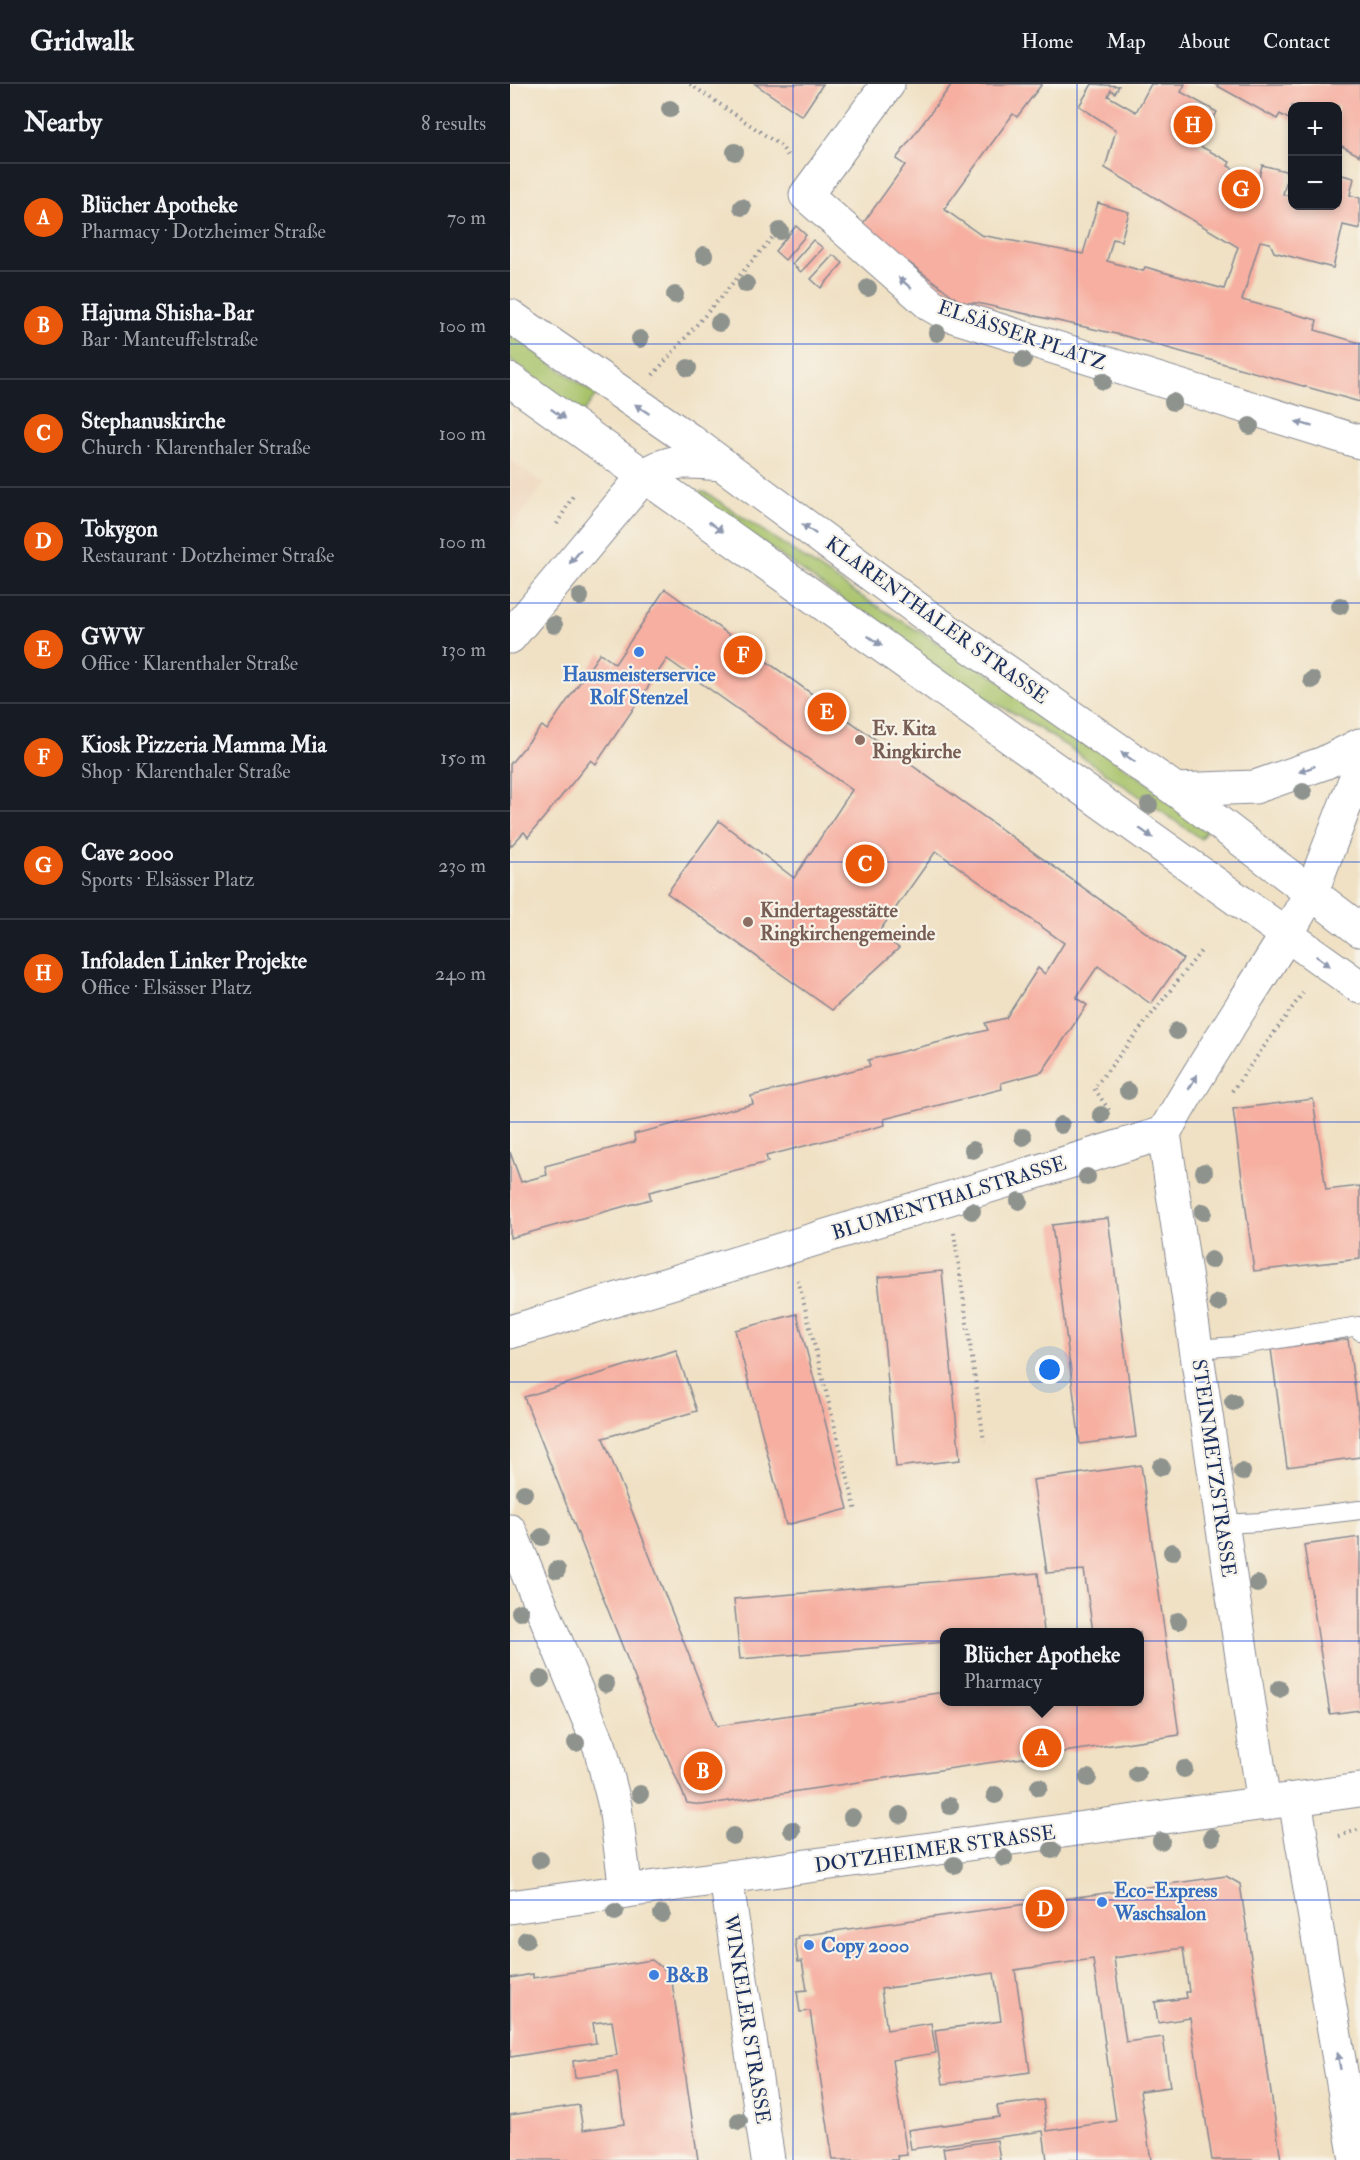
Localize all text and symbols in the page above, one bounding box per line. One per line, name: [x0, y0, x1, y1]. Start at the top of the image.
text: Gridwalk: [30, 24, 134, 59]
text: Home: [1021, 28, 1073, 55]
text: Map: [1106, 28, 1146, 55]
text: About: [1179, 28, 1230, 55]
text: Contact: [1263, 28, 1330, 55]
pin: H: [1174, 102, 1212, 147]
map controls: [1288, 102, 1342, 210]
button: +: [1288, 102, 1342, 156]
text: Nearby: [24, 107, 102, 139]
text: 8 results: [421, 111, 486, 136]
button: −: [1288, 156, 1342, 210]
pin: G: [1222, 166, 1260, 212]
text: Blücher Apotheke: [81, 191, 238, 219]
text: A: [37, 205, 50, 230]
text: 70 m: [447, 205, 486, 230]
text: Pharmacy · Dotzheimer Straße: [81, 219, 326, 244]
one-way arrow: [898, 276, 913, 290]
street label: ELSÄSSER PLATZ: [935, 294, 1109, 376]
text: Hajuma Shisha-Bar: [81, 299, 254, 327]
text: B: [37, 313, 50, 338]
text: 100 m: [439, 313, 486, 338]
text: Bar · Manteuffelstraße: [81, 327, 258, 352]
one-way arrow: [634, 404, 650, 415]
text: Stephanuskirche: [81, 407, 225, 435]
one-way arrow: [549, 408, 565, 420]
one-way arrow: [1295, 419, 1313, 428]
text: C: [36, 421, 51, 446]
text: 100 m: [439, 421, 486, 446]
text: Church · Klarenthaler Straße: [81, 435, 311, 460]
text: Tokygon: [81, 515, 158, 543]
one-way arrow: [708, 521, 724, 533]
one-way arrow: [801, 523, 816, 535]
text: D: [35, 529, 52, 554]
text: 100 m: [439, 529, 486, 554]
street label: KLARENTHALER STRASSE: [821, 531, 1053, 709]
text: Restaurant · Dotzheimer Straße: [81, 543, 334, 568]
one-way arrow: [569, 549, 582, 564]
text: GWW: [81, 623, 144, 651]
pin: F: [724, 632, 762, 678]
one-way arrow: [867, 634, 882, 646]
text: E: [36, 637, 51, 662]
text: 130 m: [441, 637, 486, 662]
marker: Hausmeisterservice Rolf Stenzel: [632, 645, 646, 659]
text: Office · Klarenthaler Straße: [81, 651, 298, 676]
place label: Hausmeisterservice Rolf Stenzel: [562, 662, 716, 710]
pin: E: [808, 690, 846, 734]
place label: Ev. Kita Ringkirche: [872, 716, 962, 765]
text: Kiosk Pizzeria Mamma Mia: [81, 731, 326, 759]
marker: Ev. Kita Ringkirche: [853, 733, 867, 747]
text: F: [37, 745, 50, 770]
text: 150 m: [440, 745, 486, 770]
one-way arrow: [1120, 752, 1136, 763]
text: Shop · Klarenthaler Straße: [81, 759, 291, 784]
one-way arrow: [1298, 765, 1316, 775]
one-way arrow: [1138, 827, 1153, 839]
text: Cave 2000: [81, 839, 174, 867]
pin: C: [846, 842, 884, 886]
text: G: [35, 853, 52, 878]
text: 230 m: [438, 853, 486, 878]
text: Sports · Elsässer Platz: [81, 867, 255, 892]
place label: Kindertagesstätte Ringkirchengemeinde: [760, 898, 936, 947]
marker: Kindertagesstätte Ringkirchengemeinde: [741, 915, 755, 929]
text: Infoladen Linker Projekte: [81, 947, 307, 975]
one-way arrow: [1315, 955, 1331, 967]
text: H: [35, 961, 52, 986]
text: 240 m: [435, 961, 486, 986]
text: Office · Elsässer Platz: [81, 975, 252, 1000]
one-way arrow: [1188, 1073, 1198, 1090]
street label: BLUMENTHALSTRASSE: [829, 1150, 1069, 1246]
your location: [1035, 1355, 1064, 1384]
street label: STEINMETZSTRASSE: [1186, 1358, 1242, 1578]
popup: [940, 1628, 1144, 1706]
text: Blücher Apotheke: [964, 1641, 1120, 1669]
text: Pharmacy: [964, 1669, 1042, 1694]
pin: A: [1022, 1726, 1062, 1770]
pin: B: [684, 1748, 722, 1794]
street label: DOTZHEIMER STRASSE: [813, 1820, 1057, 1878]
place label: Eco-Express Waschsalon: [1113, 1878, 1217, 1926]
pin: D: [1026, 1886, 1064, 1932]
marker: Eco-Express Waschsalon: [1095, 1895, 1109, 1909]
street label: WINKELER STRASSE: [718, 1911, 776, 2126]
place label: Copy 2000: [821, 1933, 909, 1959]
marker: Copy 2000: [802, 1938, 816, 1952]
place label: B&B: [666, 1963, 709, 1988]
marker: B&B: [647, 1968, 661, 1982]
one-way arrow: [1334, 2051, 1343, 2070]

